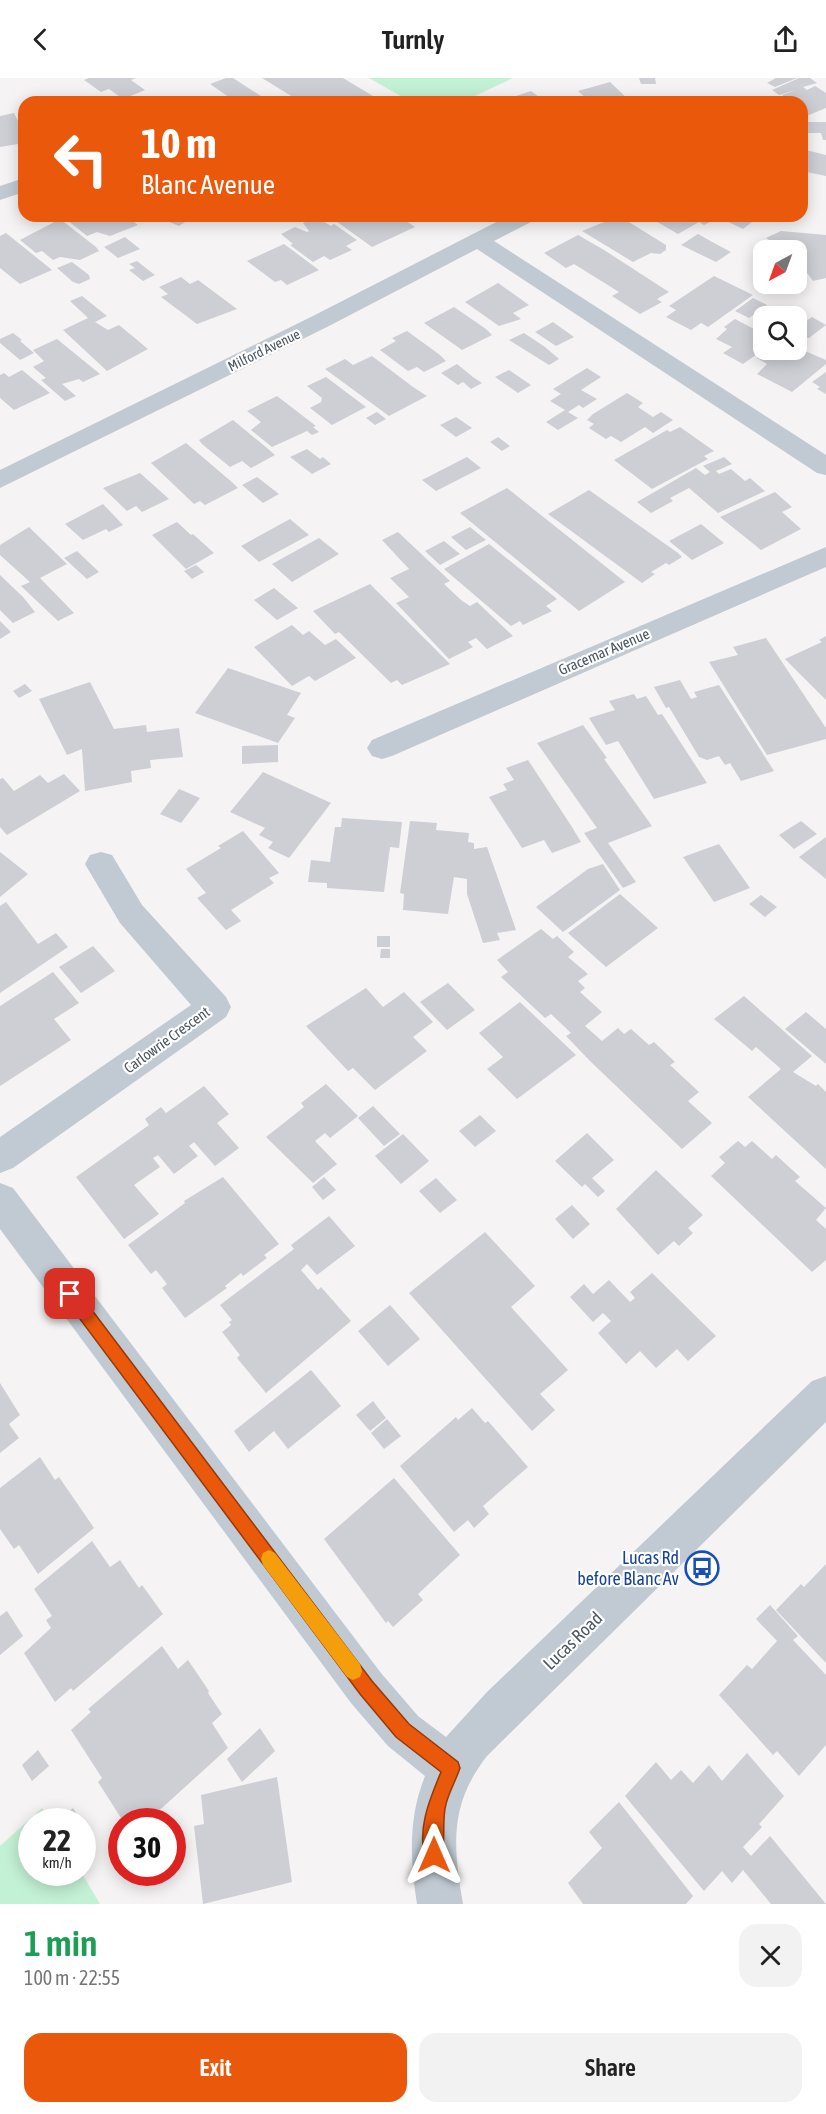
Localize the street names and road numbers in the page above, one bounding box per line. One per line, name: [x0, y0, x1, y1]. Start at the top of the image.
street label: Milford Avenue: [225, 326, 303, 374]
street label: Gracemar Avenue: [556, 625, 652, 678]
street label: Carlowrie Crescent: [121, 1003, 213, 1076]
street label: Lucas Road: [539, 1607, 607, 1674]

